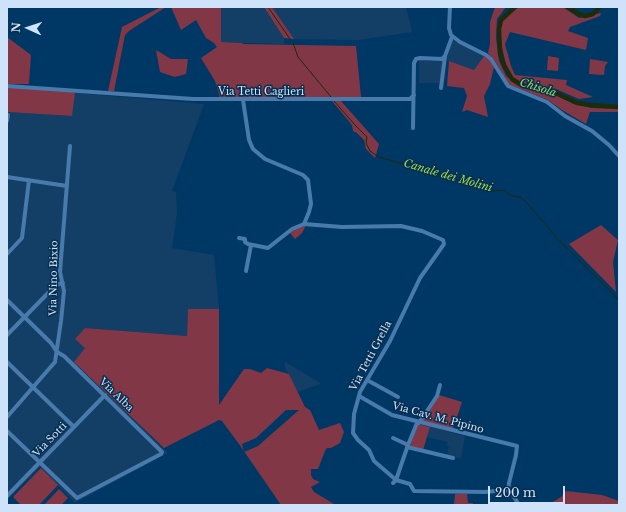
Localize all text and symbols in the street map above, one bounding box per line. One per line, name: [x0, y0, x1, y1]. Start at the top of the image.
north arrow: [8, 8, 48, 48]
text: N: [9, 22, 23, 33]
water label: Chisola: [518, 76, 558, 100]
street label: Via Tetti Caglieri: [218, 86, 304, 98]
water label: Canale dei Molini: [402, 157, 494, 195]
street label: Via Nino Bixio: [47, 240, 61, 316]
street label: Via Tetti Grella: [348, 319, 394, 393]
street label: Via Alba: [97, 376, 135, 414]
street label: Via Cav. M. Pipino: [391, 400, 485, 436]
street label: Via Sotti: [31, 420, 69, 460]
scale bar: [490, 478, 567, 504]
text: 200 m: [495, 485, 536, 500]

